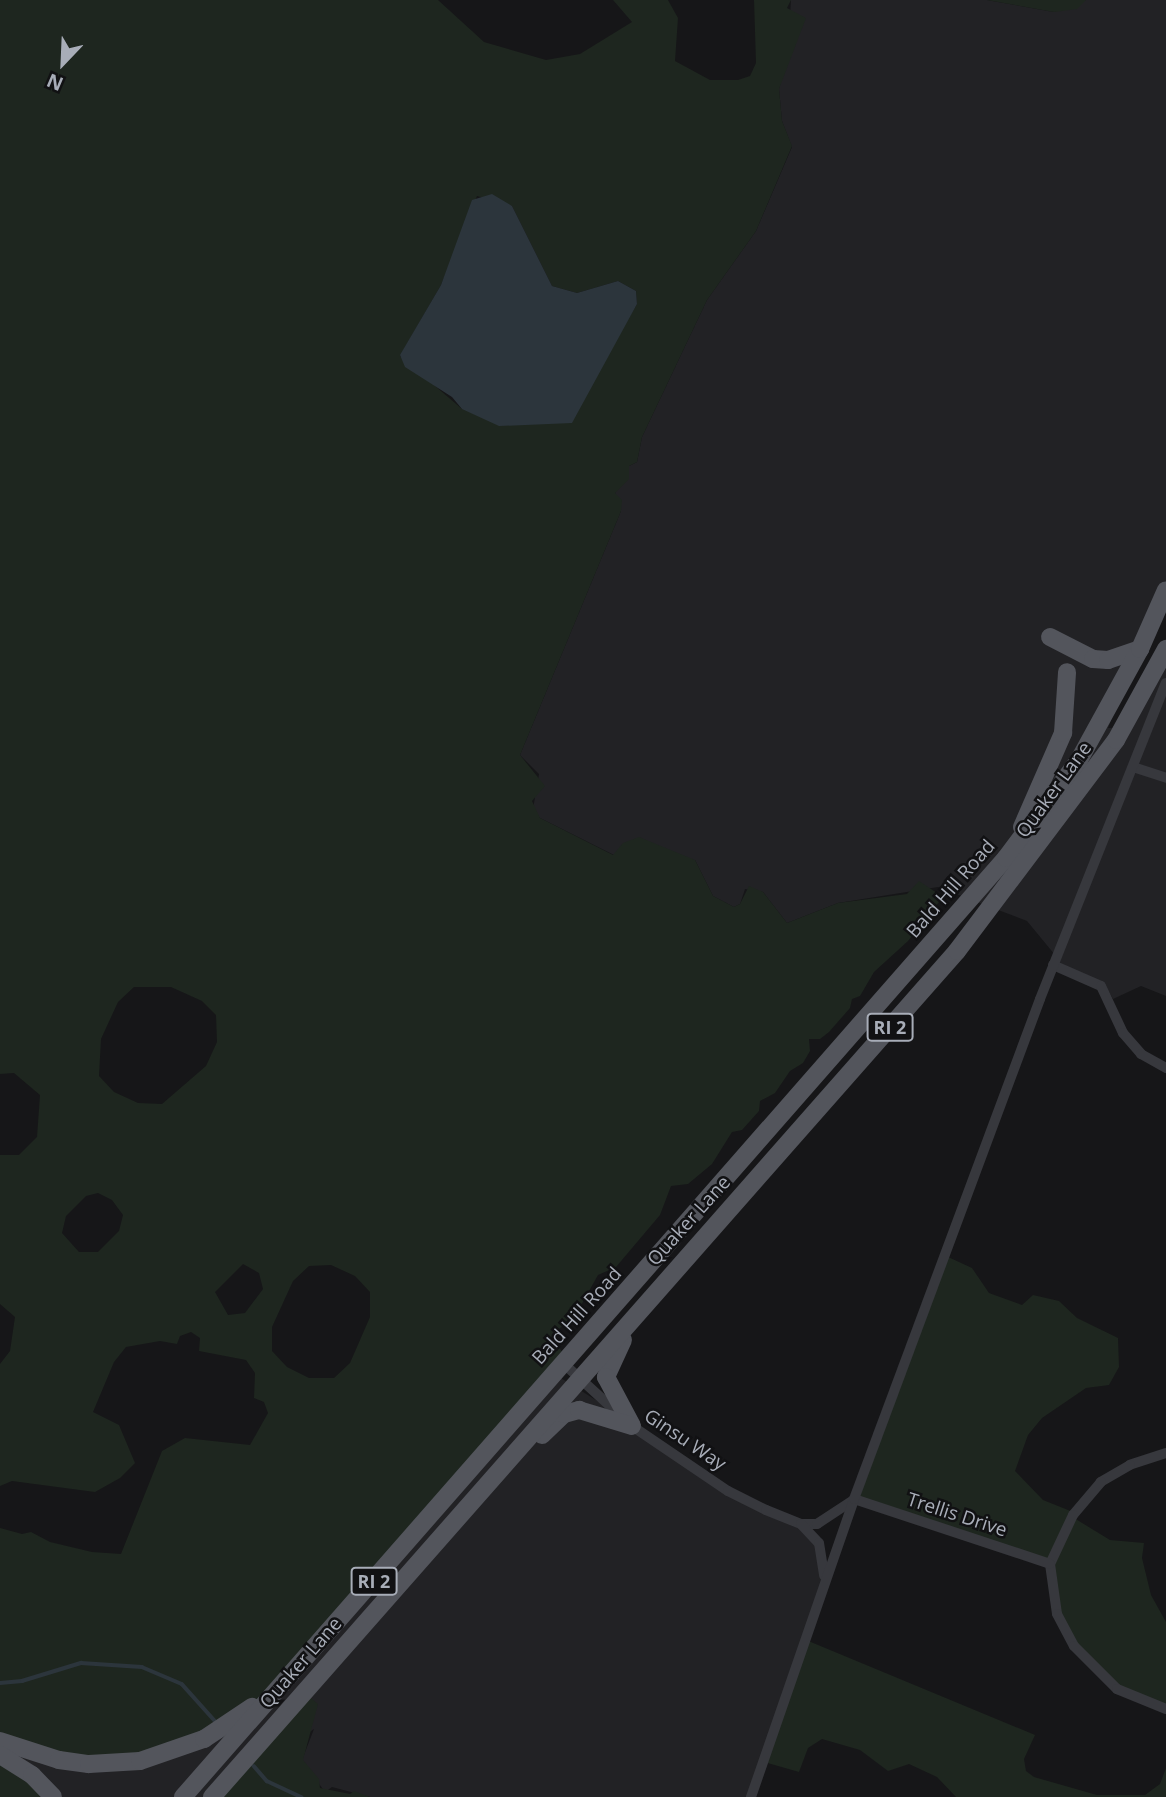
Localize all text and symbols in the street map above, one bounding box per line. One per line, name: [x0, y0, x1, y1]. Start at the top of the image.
north arrow: [28, 28, 98, 98]
text: N: [43, 67, 67, 97]
street label: Quaker Lane: [1012, 738, 1096, 842]
street label: Bald Hill Road: [902, 835, 1000, 943]
road number: RI 2: [866, 1012, 914, 1042]
street label: Quaker Lane: [643, 1171, 735, 1271]
street label: Bald Hill Road: [527, 1263, 627, 1369]
street label: Ginsu Way: [640, 1404, 730, 1476]
street label: Trellis Drive: [904, 1488, 1010, 1542]
road number: RI 2: [350, 1566, 398, 1596]
street label: Quaker Lane: [255, 1613, 347, 1713]

